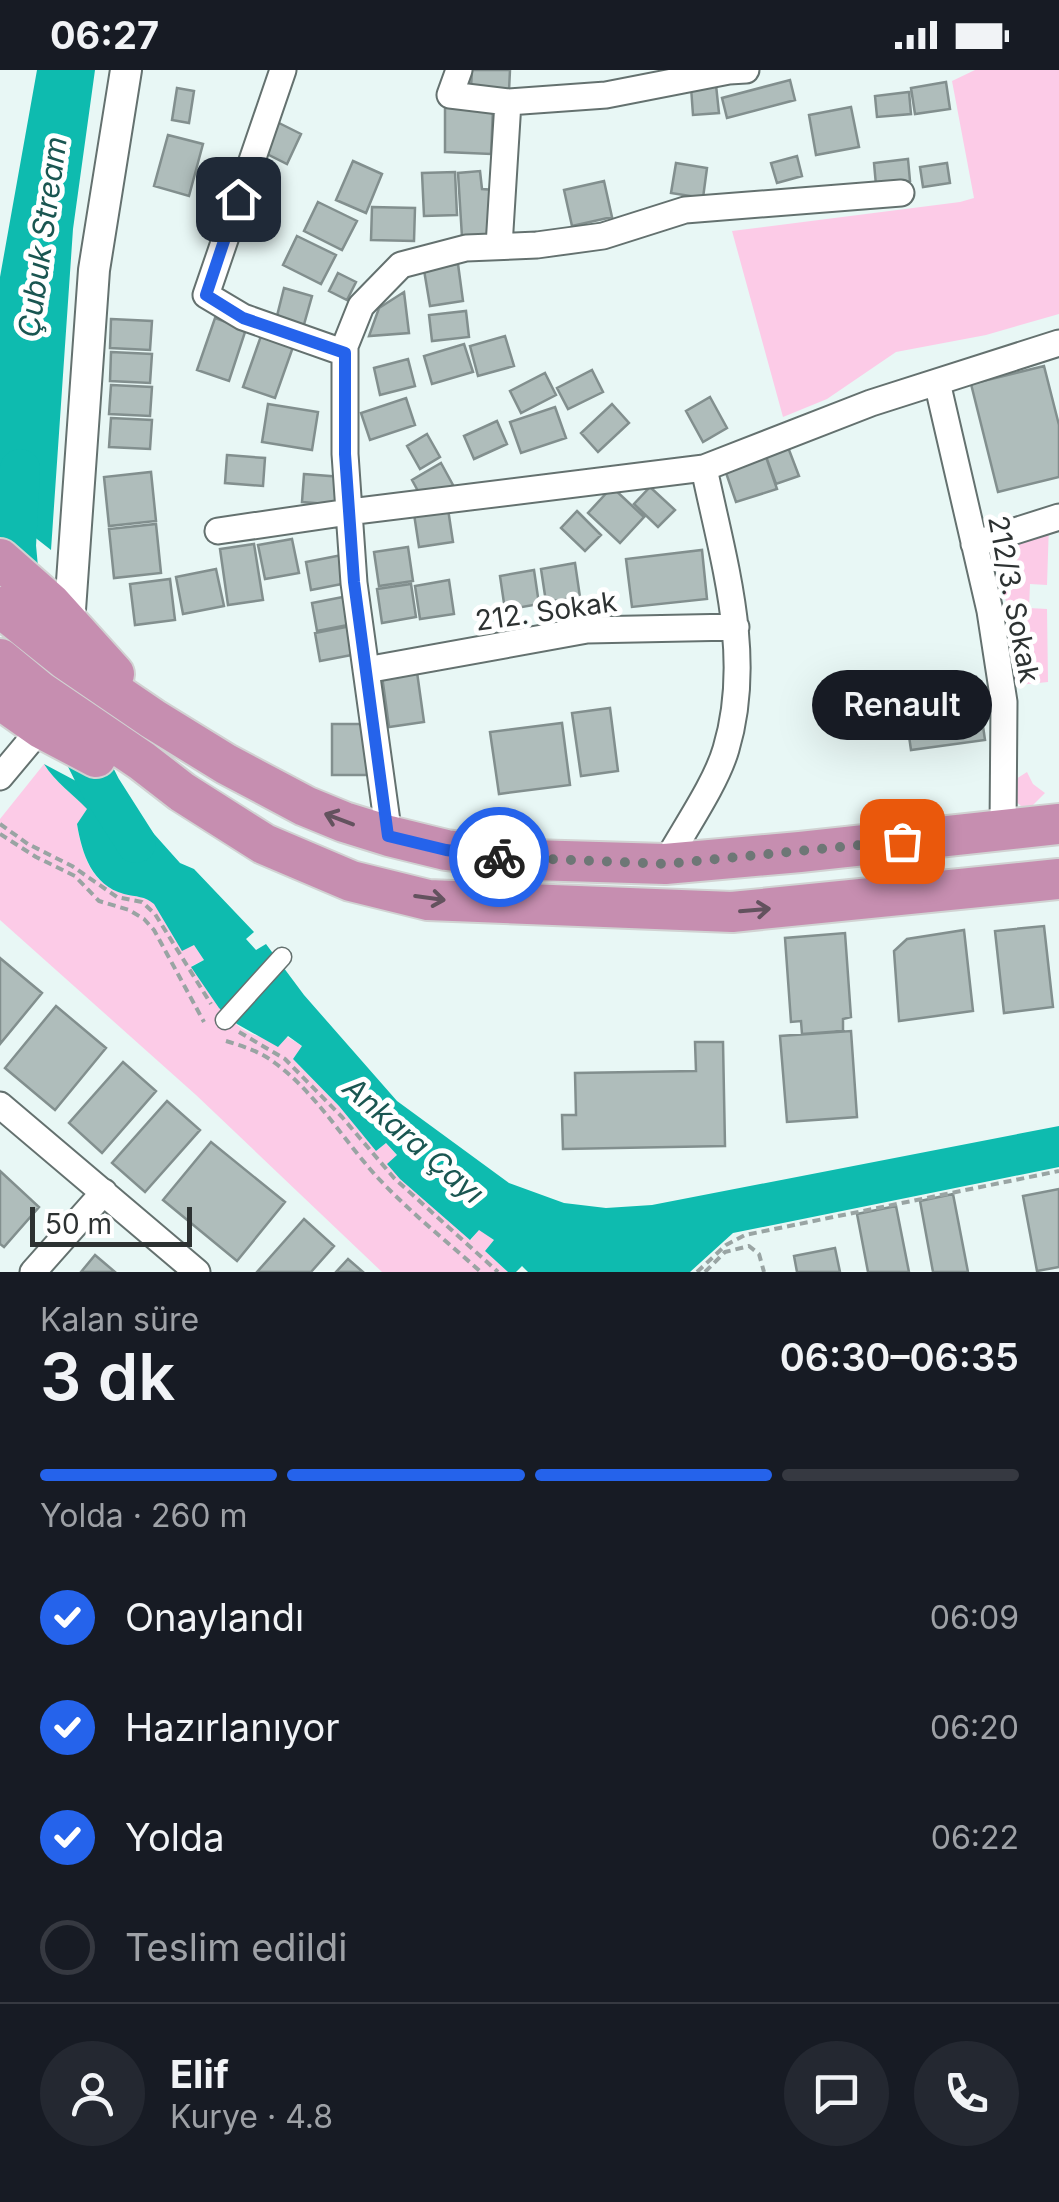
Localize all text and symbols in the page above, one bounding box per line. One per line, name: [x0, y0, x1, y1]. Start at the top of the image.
text: 06:27: [50, 12, 159, 58]
water label: Çubuk Stream: [10, 134, 74, 340]
pin: [196, 157, 281, 242]
icon: home: [211, 172, 266, 227]
street label: 212/3. Sokak: [981, 513, 1047, 685]
street label: 212. Sokak: [473, 584, 619, 638]
callout: Renault: [812, 671, 992, 741]
text: Renault: [843, 685, 961, 724]
pin: [860, 799, 945, 884]
courier: [449, 807, 549, 907]
one-way arrow: [324, 809, 354, 827]
icon: bag: [875, 814, 930, 869]
icon: bike: [472, 830, 527, 885]
one-way arrow: [414, 889, 446, 908]
one-way arrow: [738, 901, 770, 920]
water label: Ankara Çayı: [336, 1069, 492, 1211]
scale bar: [30, 1202, 192, 1246]
text: 50 m: [45, 1207, 112, 1241]
text: Kalan süre: [40, 1300, 199, 1339]
text: 06:30–06:35: [780, 1334, 1019, 1380]
text: 3 dk: [40, 1337, 175, 1416]
text: Yolda · 260 m: [40, 1496, 248, 1535]
icon: check: [40, 1590, 95, 1645]
text: Onaylandı: [125, 1594, 304, 1640]
text: 06:09: [930, 1598, 1019, 1637]
icon: check: [40, 1700, 95, 1755]
text: Hazırlanıyor: [125, 1704, 340, 1750]
text: 06:20: [930, 1708, 1019, 1747]
icon: check: [40, 1810, 95, 1865]
text: Yolda: [125, 1814, 224, 1860]
text: 06:22: [931, 1818, 1019, 1857]
text: Teslim edildi: [125, 1924, 347, 1970]
button: person: [40, 2041, 145, 2146]
button: chat: [784, 2041, 889, 2146]
button: phone: [914, 2041, 1019, 2146]
text: Elif: [170, 2051, 229, 2097]
text: Kurye · 4.8: [170, 2097, 333, 2136]

